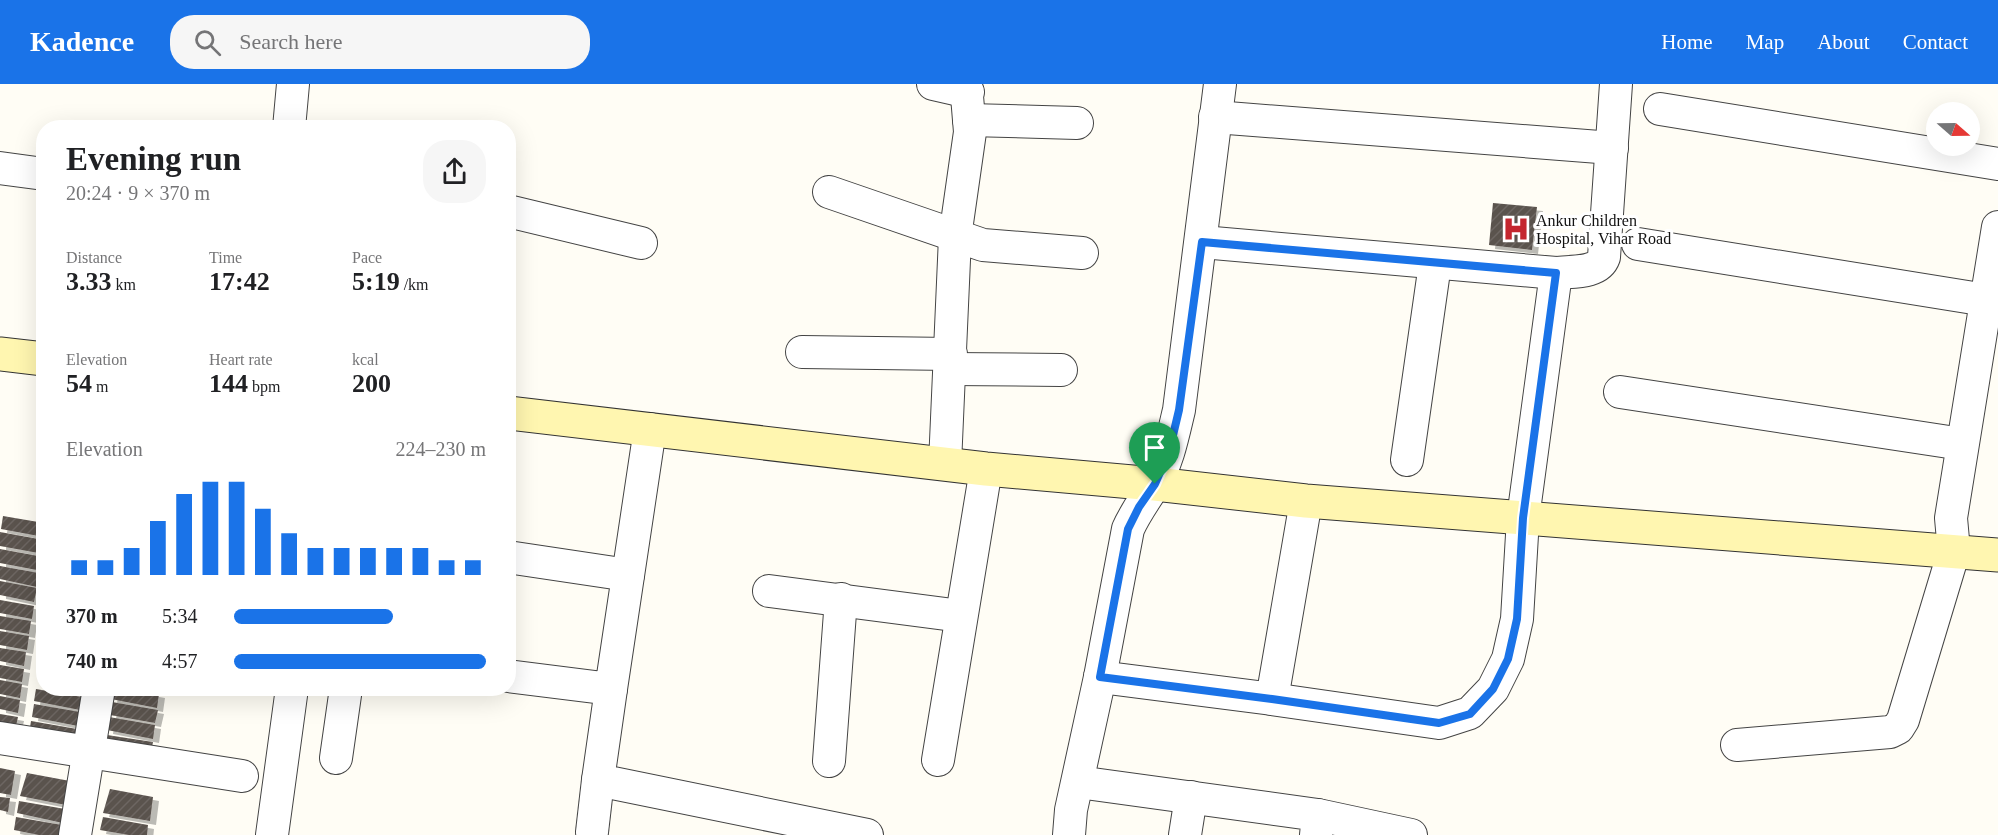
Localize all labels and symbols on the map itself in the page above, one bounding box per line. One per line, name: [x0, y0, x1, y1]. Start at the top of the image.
north arrow: [1926, 102, 1980, 156]
place label: Ankur Children Hospital, Vihar Road: [1536, 212, 1671, 248]
hospital icon: Ankur Children Hospital, Vihar Road: [1501, 214, 1531, 244]
pin: [1129, 422, 1180, 484]

